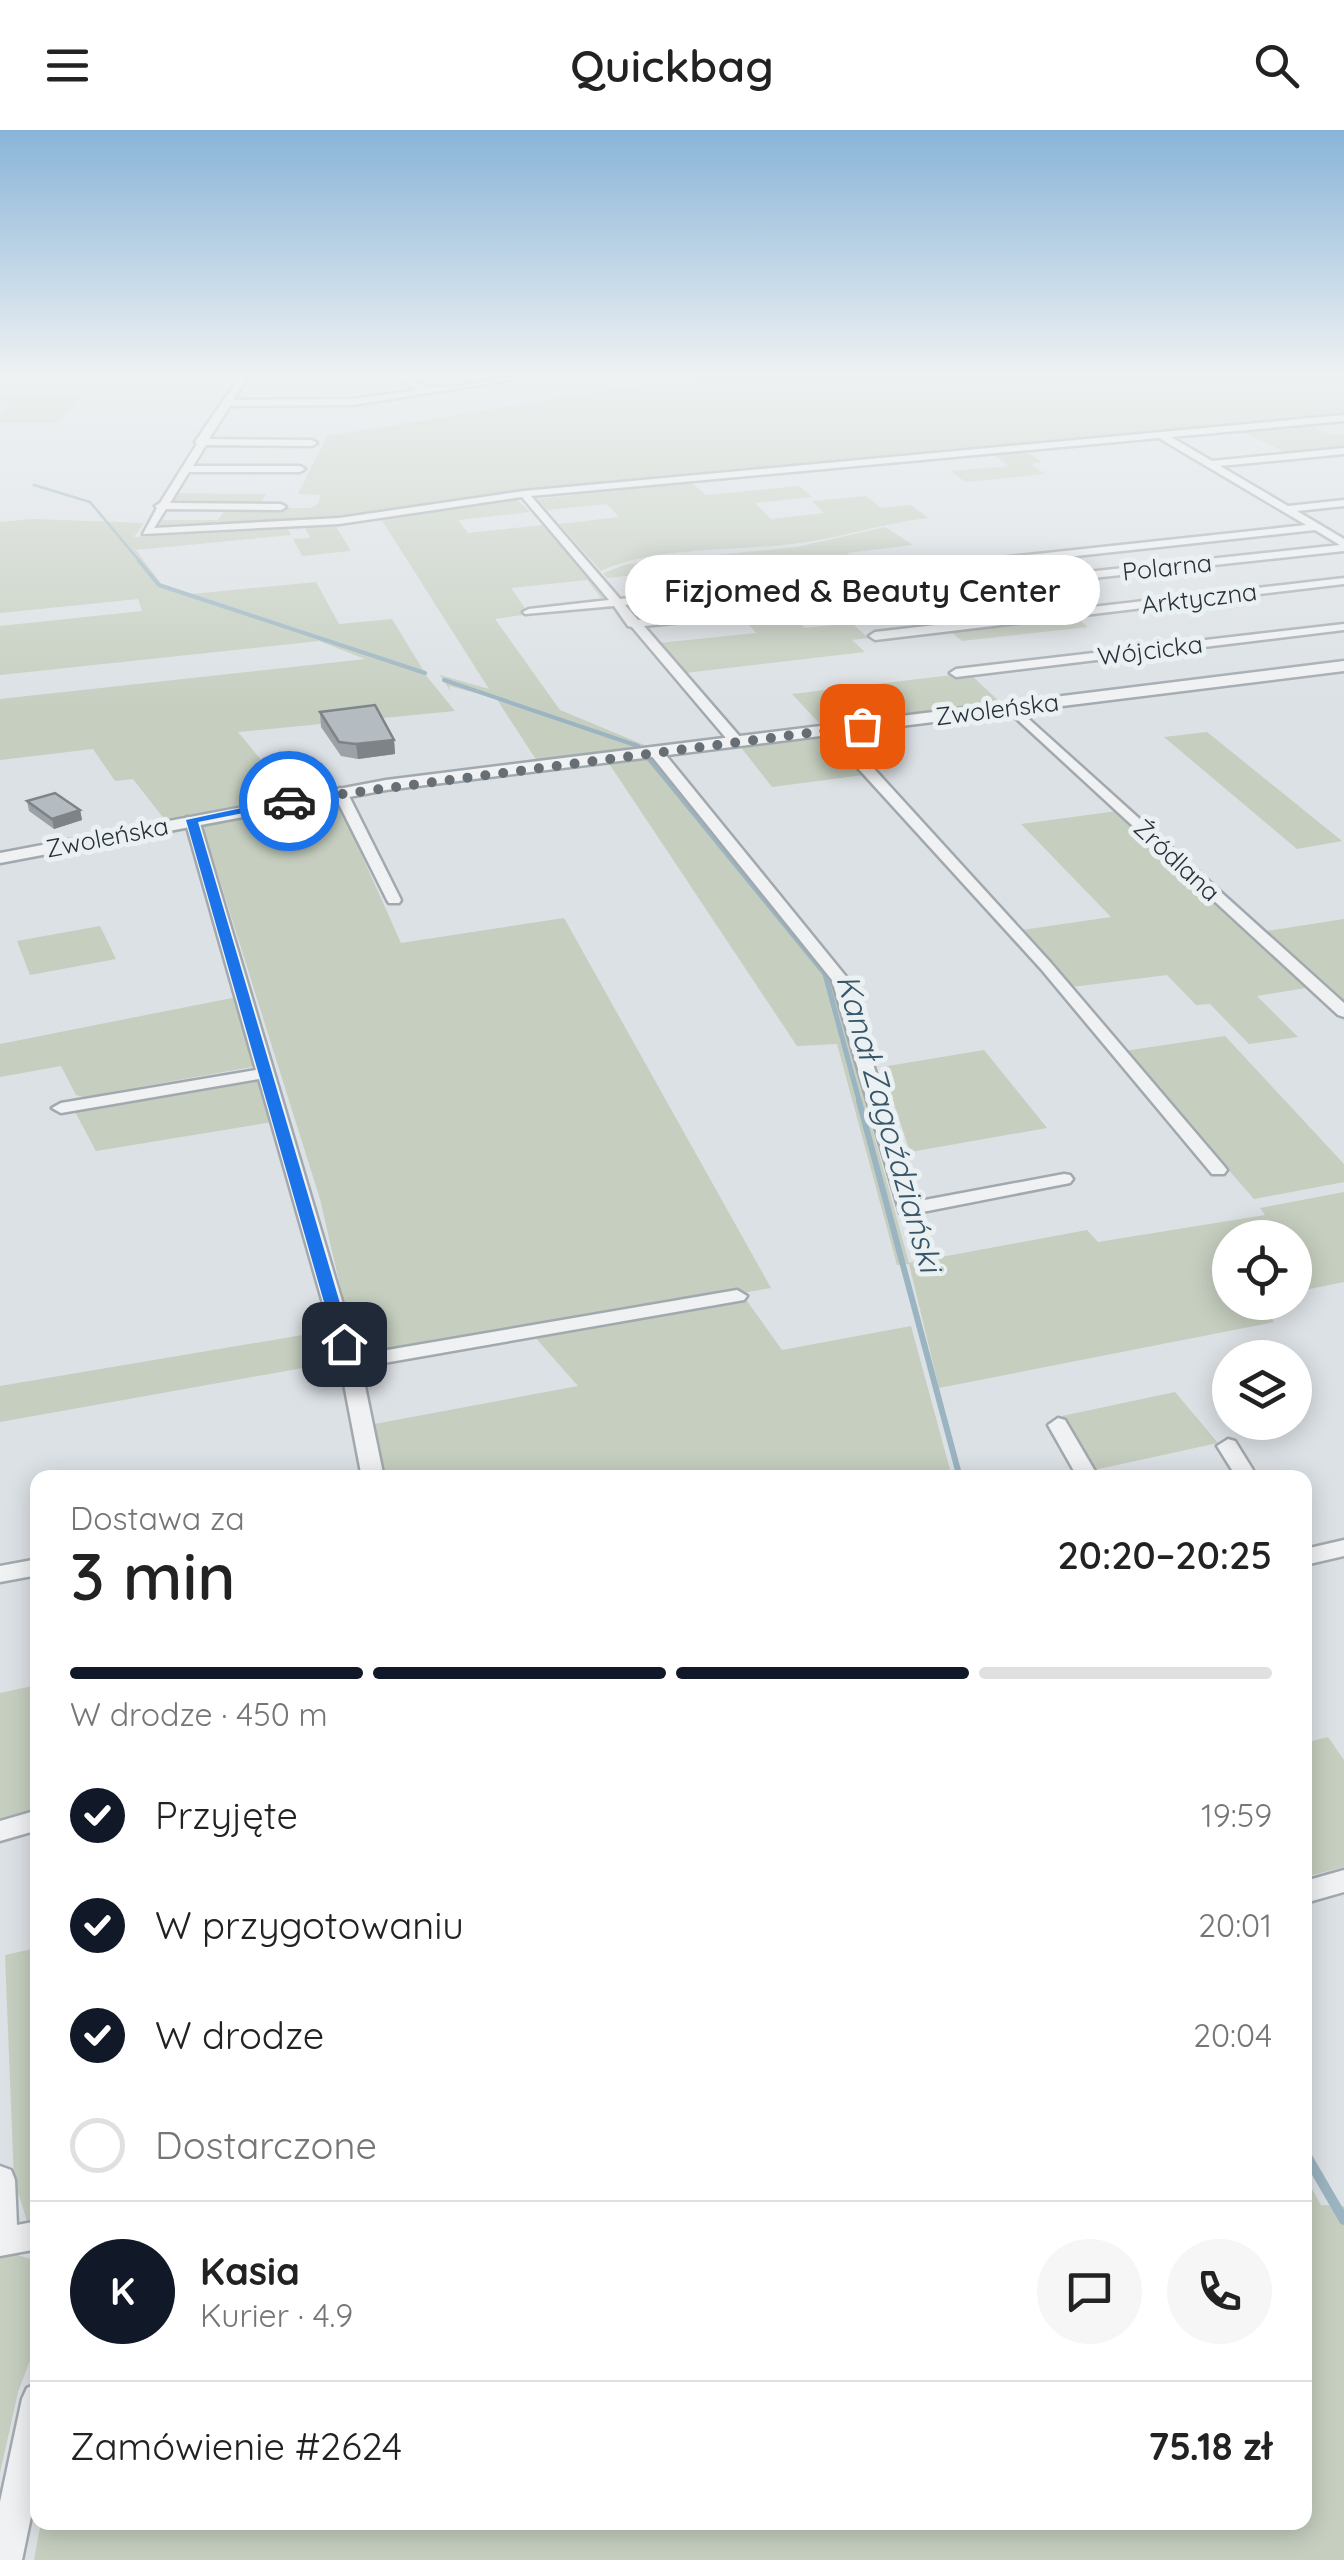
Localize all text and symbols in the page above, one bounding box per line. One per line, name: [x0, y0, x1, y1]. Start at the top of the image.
text: Quickbag: [570, 37, 774, 93]
icon: menu: [40, 38, 95, 93]
icon: search: [1249, 38, 1304, 93]
street label: Polarna: [1121, 546, 1213, 587]
callout: Fizjomed & Beauty Center: [624, 556, 1100, 626]
text: Fizjomed & Beauty Center: [664, 570, 1061, 610]
street label: Arktyczna: [1139, 575, 1259, 620]
street label: Wójcicka: [1096, 628, 1204, 671]
pin: [820, 684, 905, 769]
street label: Zwoleńska: [933, 686, 1060, 731]
icon: bag: [835, 699, 890, 754]
courier: [239, 751, 339, 851]
icon: car: [262, 774, 317, 829]
street label: Zwoleńska: [43, 809, 171, 864]
street label: Źródlana: [1128, 812, 1227, 907]
water label: Kanał Zagoździański: [828, 969, 952, 1279]
map controls: [1212, 1220, 1312, 1440]
button: locate: [1212, 1220, 1312, 1320]
pin: [302, 1302, 387, 1387]
icon: home: [317, 1317, 372, 1372]
button: layers: [1212, 1340, 1312, 1440]
text: Dostawa za: [70, 1498, 245, 1538]
text: 20:20–20:25: [1057, 1531, 1272, 1579]
text: 3 min: [70, 1535, 236, 1616]
text: W drodze · 450 m: [70, 1694, 328, 1734]
icon: check: [70, 1788, 125, 1843]
text: Przyjęte: [155, 1791, 298, 1839]
text: 19:59: [1201, 1795, 1272, 1835]
icon: check: [70, 1898, 125, 1953]
text: W przygotowaniu: [155, 1901, 464, 1949]
text: 20:01: [1198, 1905, 1272, 1945]
icon: check: [70, 2008, 125, 2063]
text: W drodze: [155, 2011, 324, 2059]
text: 20:04: [1193, 2015, 1272, 2055]
text: Dostarczone: [155, 2121, 377, 2169]
button: chat: [1037, 2239, 1142, 2344]
button: phone: [1167, 2239, 1272, 2344]
text: Kasia: [200, 2247, 300, 2295]
text: K: [110, 2267, 135, 2315]
text: Kurier · 4.9: [200, 2295, 353, 2335]
text: Zamówienie #2624: [70, 2422, 402, 2470]
text: 75.18 zł: [1148, 2422, 1272, 2470]

